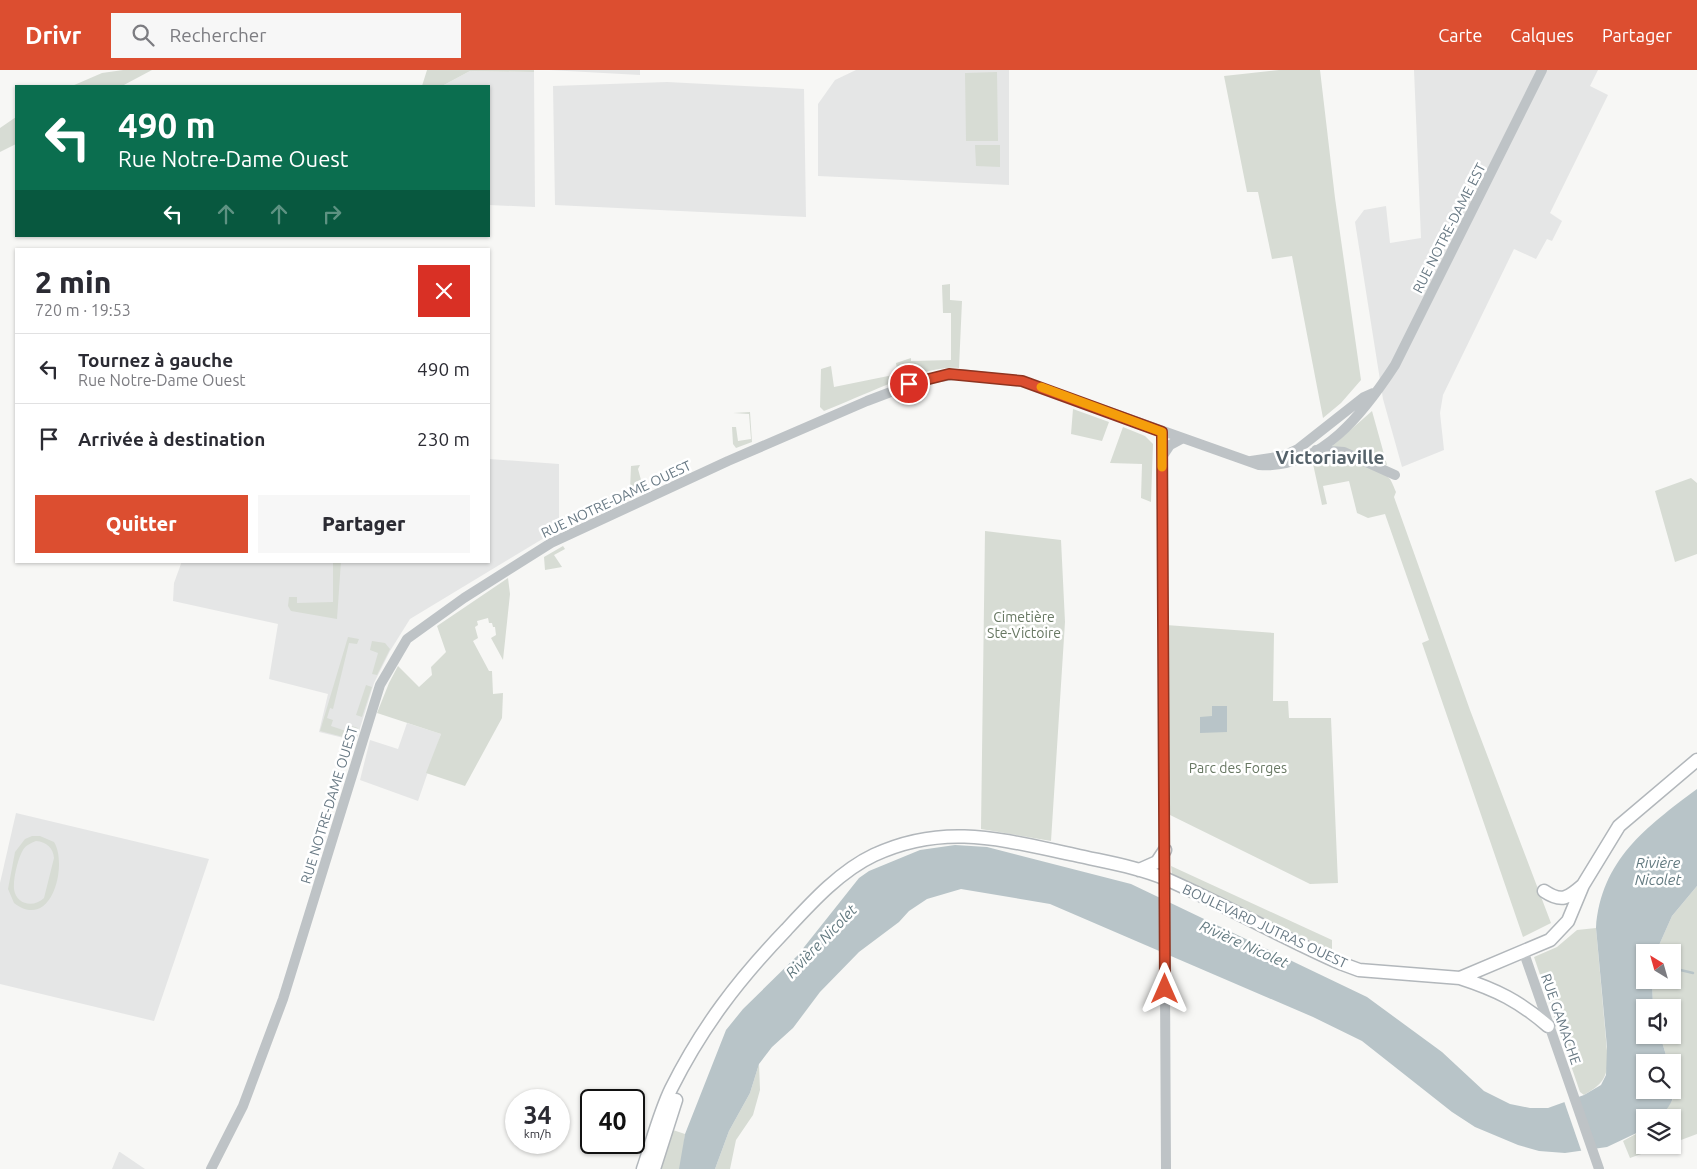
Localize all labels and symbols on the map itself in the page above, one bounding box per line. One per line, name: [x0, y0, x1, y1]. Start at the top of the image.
street label: RUE NOTRE-DAME EST: [1409, 160, 1489, 296]
pin: [888, 363, 930, 405]
district label: Victoriaville: [1276, 446, 1385, 468]
street label: RUE NOTRE-DAME OUEST: [538, 457, 694, 541]
park label: Cimetière Ste-Victoire: [987, 609, 1061, 641]
street label: RUE NOTRE-DAME OUEST: [297, 724, 361, 886]
park label: Parc des Forges: [1189, 760, 1287, 776]
water label: Rivière Nicolet: [1635, 854, 1681, 888]
street label: BOULEVARD JUTRAS OUEST: [1180, 881, 1350, 971]
water label: Rivière Nicolet: [782, 901, 860, 981]
water label: Rivière Nicolet: [1197, 917, 1291, 971]
north arrow: [1636, 944, 1681, 989]
position arrow: [1138, 962, 1190, 1014]
street label: RUE GAMACHE: [1538, 971, 1584, 1067]
speed limit sign: 40: [580, 1089, 645, 1154]

